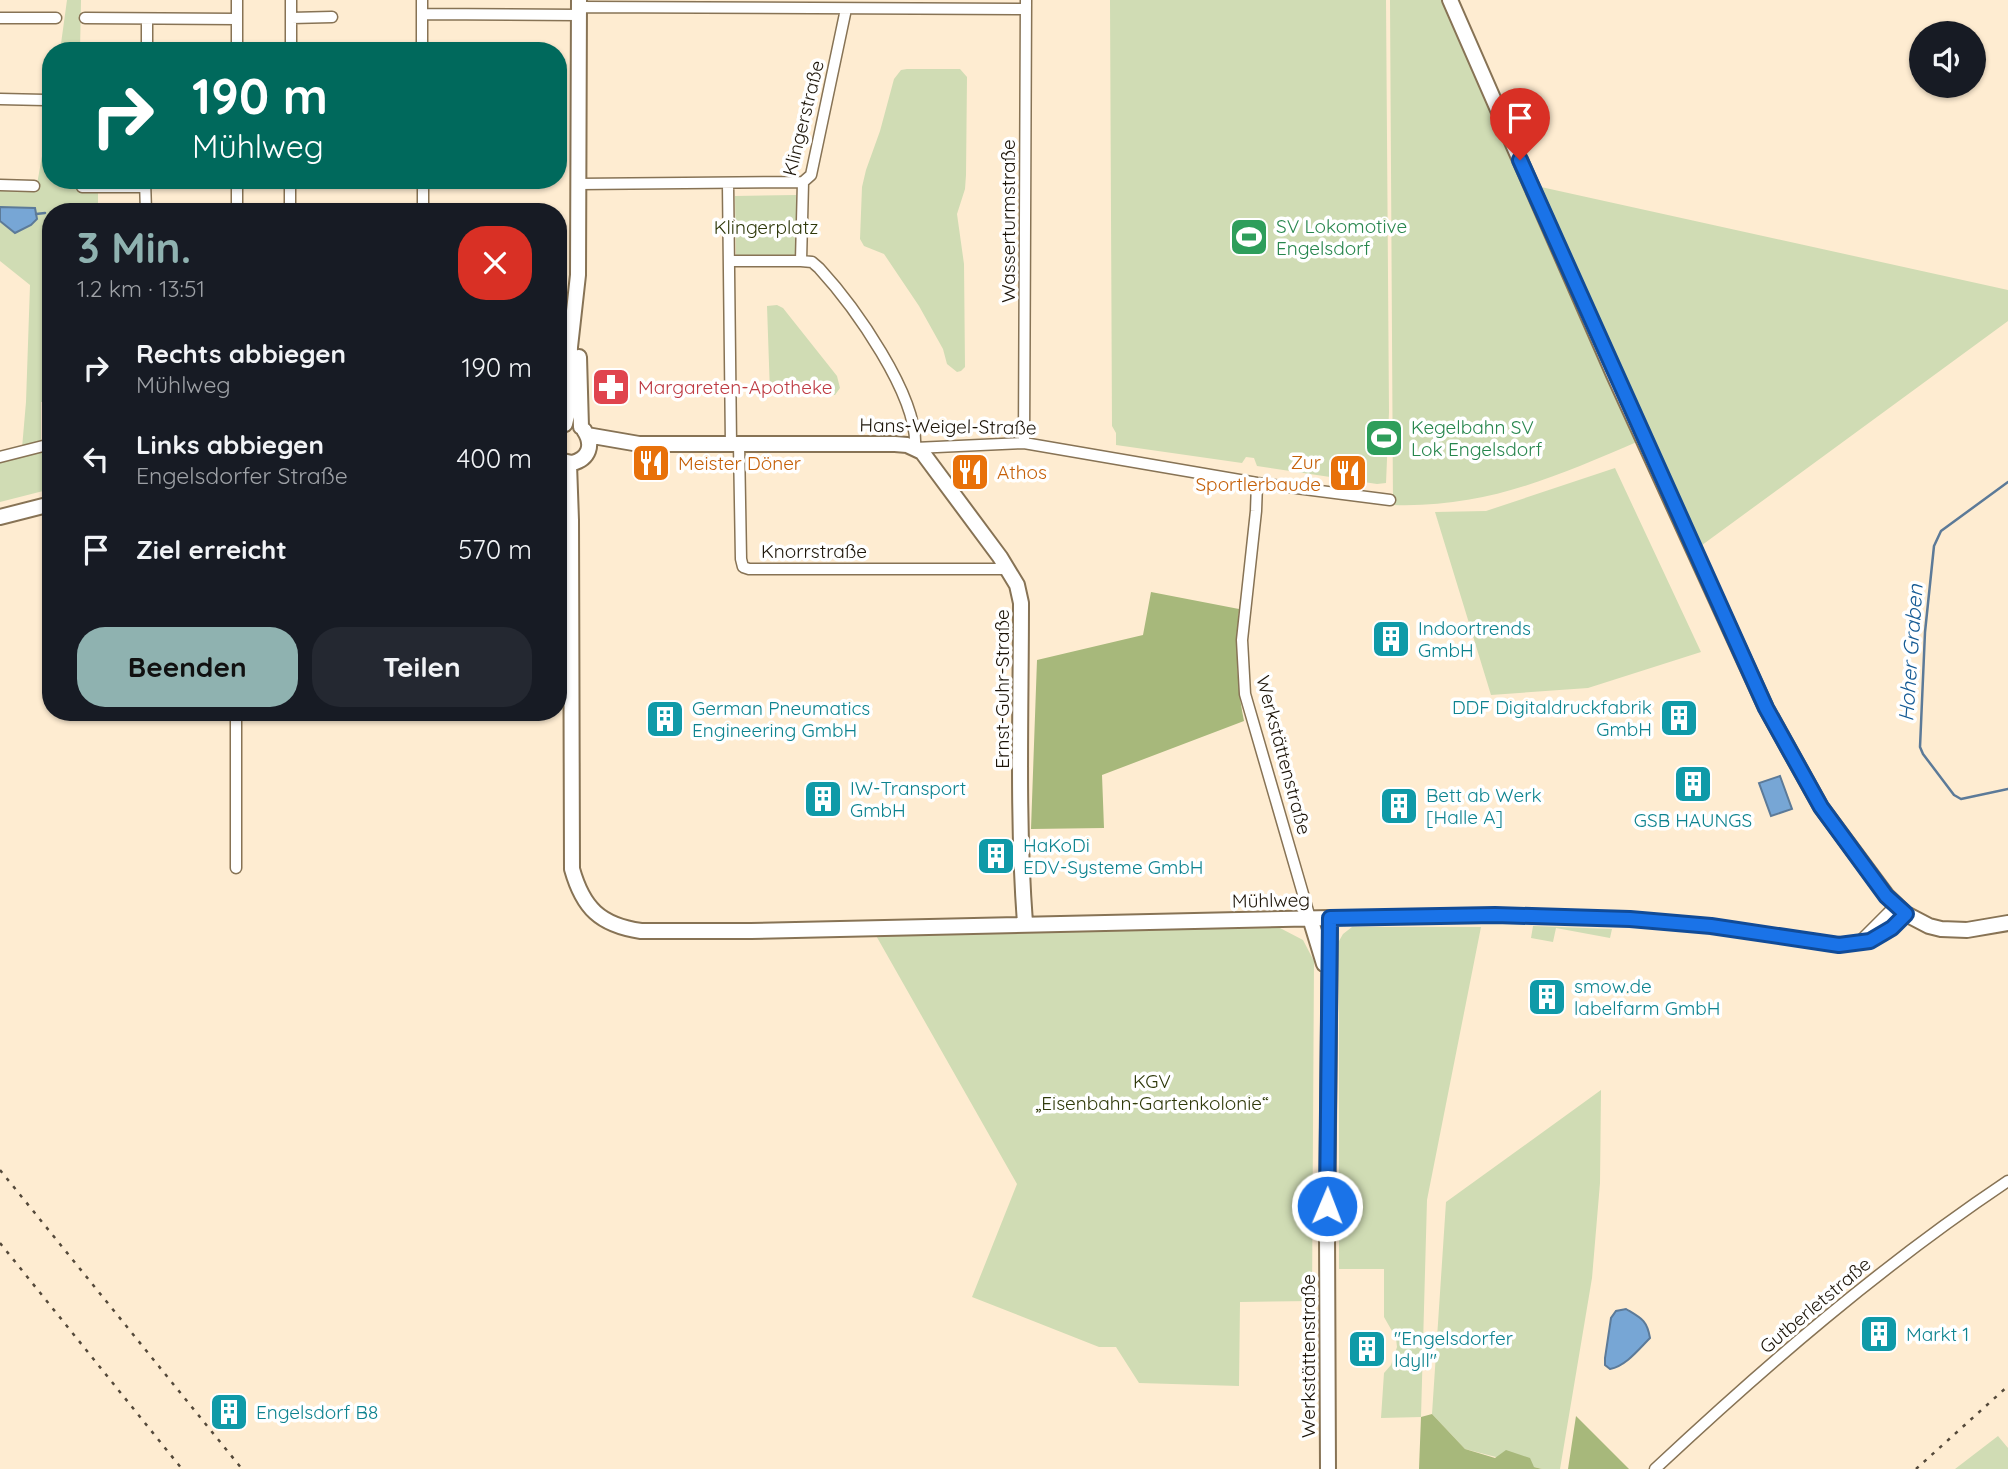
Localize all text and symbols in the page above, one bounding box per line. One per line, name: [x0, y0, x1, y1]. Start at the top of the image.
map controls: [1909, 21, 1986, 98]
button: sound: [1909, 21, 1986, 98]
street label: Klingerstraße: [777, 58, 829, 178]
text: 190 m: [192, 65, 328, 126]
icon: right: [77, 70, 168, 161]
pin: [1490, 88, 1550, 160]
icon: arrive: [1501, 99, 1539, 137]
text: Mühlweg: [192, 126, 324, 166]
street label: Wasserturmstraße: [996, 139, 1020, 303]
place label: SV Lokomotive Engelsdorf: [1276, 214, 1407, 260]
park label: Klingerplatz: [714, 215, 818, 239]
sports icon: SV Lokomotive Engelsdorf: [1228, 216, 1270, 258]
text: 3 Min.: [77, 221, 191, 274]
button: close: [458, 226, 532, 300]
text: 1.2 km · 13:51: [77, 274, 205, 303]
text: Rechts abbiegen: [136, 337, 346, 370]
icon: right: [77, 349, 115, 387]
text: 190 m: [462, 351, 532, 384]
pharmacy icon: Margareten-Apotheke: [590, 366, 632, 408]
text: Mühlweg: [136, 370, 231, 399]
place label: Margareten-Apotheke: [638, 375, 832, 399]
street label: Hans-Weigel-Straße: [859, 412, 1037, 440]
place label: Kegelbahn SV Lok Engelsdorf: [1411, 415, 1543, 461]
sports icon: Kegelbahn SV Lok Engelsdorf: [1363, 417, 1405, 459]
text: Links abbiegen: [136, 428, 324, 461]
icon: left: [77, 440, 115, 478]
text: 400 m: [457, 442, 532, 475]
restaurant icon: Meister Döner: [630, 442, 672, 484]
place label: Zur Sportlerbaude: [1195, 450, 1322, 496]
place label: Meister Döner: [678, 451, 802, 475]
restaurant icon: Athos: [949, 451, 991, 493]
restaurant icon: Zur Sportlerbaude: [1327, 452, 1369, 494]
place label: Athos: [997, 460, 1047, 484]
text: Engelsdorfer Straße: [136, 461, 348, 490]
icon: arrive: [77, 531, 115, 569]
text: Ziel erreicht: [136, 533, 287, 566]
text: 570 m: [458, 533, 532, 566]
street label: Knorrstraße: [761, 539, 867, 563]
water label: Hoher Graben: [1892, 583, 1928, 722]
street label: Ernst-Guhr-Straße: [990, 609, 1014, 769]
place label: Indoortrends GmbH: [1418, 616, 1531, 662]
building icon: Indoortrends GmbH: [1370, 618, 1412, 660]
button: Beenden: [77, 627, 298, 707]
button: Teilen: [312, 627, 532, 707]
street label: Werkstättenstraße: [1251, 673, 1317, 837]
place label: DDF Digitaldruckfabrik GmbH: [1452, 695, 1652, 741]
place label: German Pneumatics Engineering GmbH: [692, 696, 870, 742]
building icon: DDF Digitaldruckfabrik GmbH: [1658, 697, 1700, 739]
building icon: German Pneumatics Engineering GmbH: [644, 698, 686, 740]
building icon: GSB HAUNGS: [1672, 763, 1714, 805]
place label: IW-Transport GmbH: [850, 776, 966, 822]
building icon: IW-Transport GmbH: [802, 778, 844, 820]
place label: Bett ab Werk [Halle A]: [1426, 783, 1542, 829]
building icon: Bett ab Werk [Halle A]: [1378, 785, 1420, 827]
place label: GSB HAUNGS: [1634, 808, 1752, 832]
place label: HaKoDi EDV-Systeme GmbH: [1023, 833, 1204, 879]
building icon: HaKoDi EDV-Systeme GmbH: [975, 835, 1017, 877]
street label: Mühlweg: [1232, 887, 1310, 913]
place label: smow.de labelfarm GmbH: [1574, 974, 1720, 1020]
building icon: smow.de labelfarm GmbH: [1526, 976, 1568, 1018]
park label: KGV „Eisenbahn-Gartenkolonie“: [1035, 1069, 1269, 1115]
position arrow: [1290, 1169, 1364, 1243]
street label: Gutberletstraße: [1754, 1251, 1876, 1359]
street label: Werkstättenstraße: [1296, 1274, 1320, 1438]
building icon: Markt 1: [1858, 1313, 1900, 1355]
place label: Markt 1: [1906, 1322, 1969, 1346]
place label: "Engelsdorfer Idyll": [1394, 1326, 1514, 1372]
building icon: "Engelsdorfer Idyll": [1346, 1328, 1388, 1370]
building icon: Engelsdorf B8: [208, 1391, 250, 1433]
place label: Engelsdorf B8: [256, 1400, 378, 1424]

